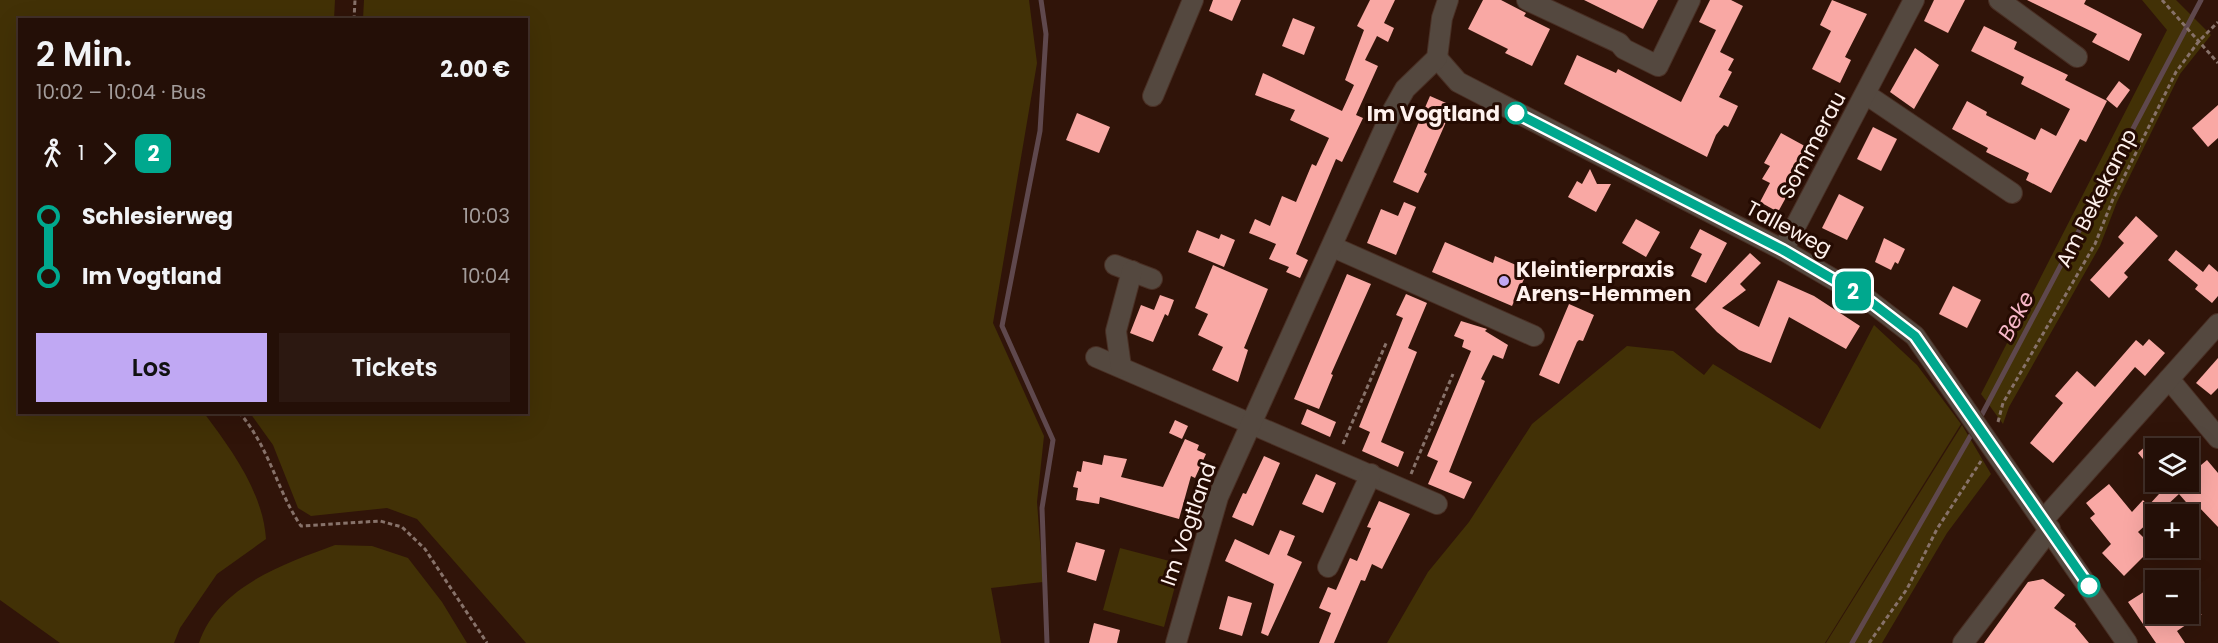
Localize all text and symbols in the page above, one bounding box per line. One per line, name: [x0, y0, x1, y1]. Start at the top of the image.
text: 2 Min.: [36, 31, 132, 78]
text: 2.00 €: [440, 54, 510, 85]
text: 10:02 – 10:04 · Bus: [36, 78, 206, 106]
street label: Sommerau: [1772, 86, 1852, 204]
place label: Im Vogtland: [1367, 99, 1500, 128]
marker: Im Vogtland: [1505, 102, 1527, 124]
street label: Am Bekekamp: [2049, 124, 2143, 272]
icon: walk: [36, 137, 69, 170]
icon: forward: [93, 137, 126, 170]
text: 1: [78, 139, 84, 167]
text: 2: [147, 139, 159, 168]
street label: Talleweg: [1741, 193, 1837, 263]
text: Schlesierweg: [82, 201, 233, 232]
text: 10:03: [462, 202, 510, 230]
place label: Kleintierpraxis Arens-Hemmen: [1516, 255, 1691, 308]
text: Im Vogtland: [82, 261, 222, 292]
text: 10:04: [462, 262, 510, 290]
line badge: 2: [1834, 272, 1872, 310]
marker: Kleintierpraxis Arens-Hemmen: [1497, 274, 1511, 288]
text: 2: [1847, 277, 1859, 306]
water label: Beke: [1990, 286, 2042, 346]
button: Los: [36, 333, 267, 402]
button: Tickets: [279, 333, 510, 402]
map controls: [2145, 438, 2199, 624]
button: layers: [2145, 438, 2199, 492]
street label: Im Vogtland: [1153, 458, 1223, 590]
button: +: [2145, 504, 2199, 558]
button: −: [2145, 570, 2199, 624]
unlabelled marker: [2078, 575, 2100, 597]

